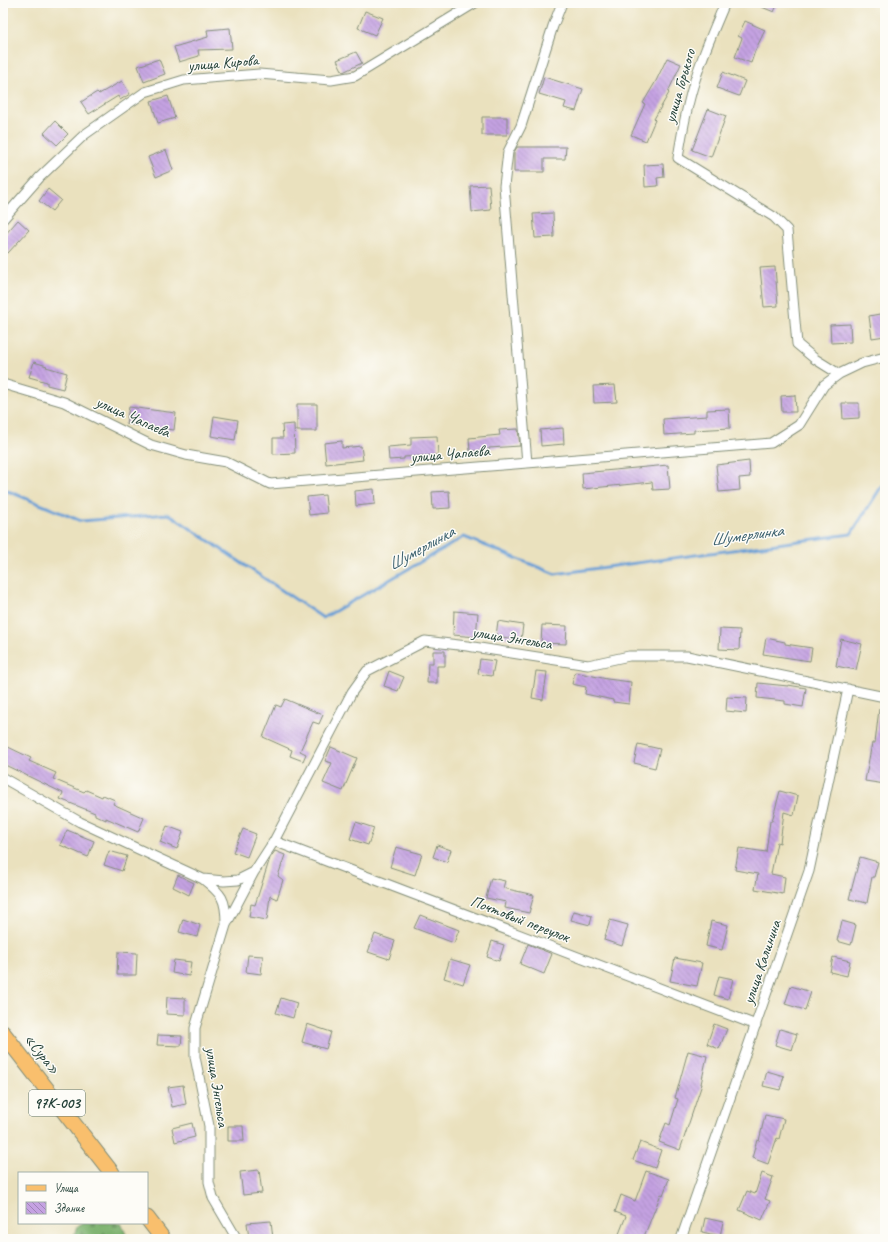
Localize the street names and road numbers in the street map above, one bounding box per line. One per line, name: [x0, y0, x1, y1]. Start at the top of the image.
street label: улица Горького: [660, 45, 700, 126]
street label: улица Кирова: [186, 50, 260, 76]
street label: улица Чапаева: [92, 391, 174, 443]
street label: улица Чапаева: [409, 440, 491, 468]
street label: улица Энгельса: [470, 622, 555, 654]
street label: Почтовый переулок: [468, 891, 574, 948]
street label: улица Калинина: [738, 917, 786, 1008]
street label: «Сура»: [20, 1029, 64, 1079]
street label: улица Энгельса: [201, 1045, 233, 1130]
road number: 97К-003: [29, 1090, 85, 1116]

